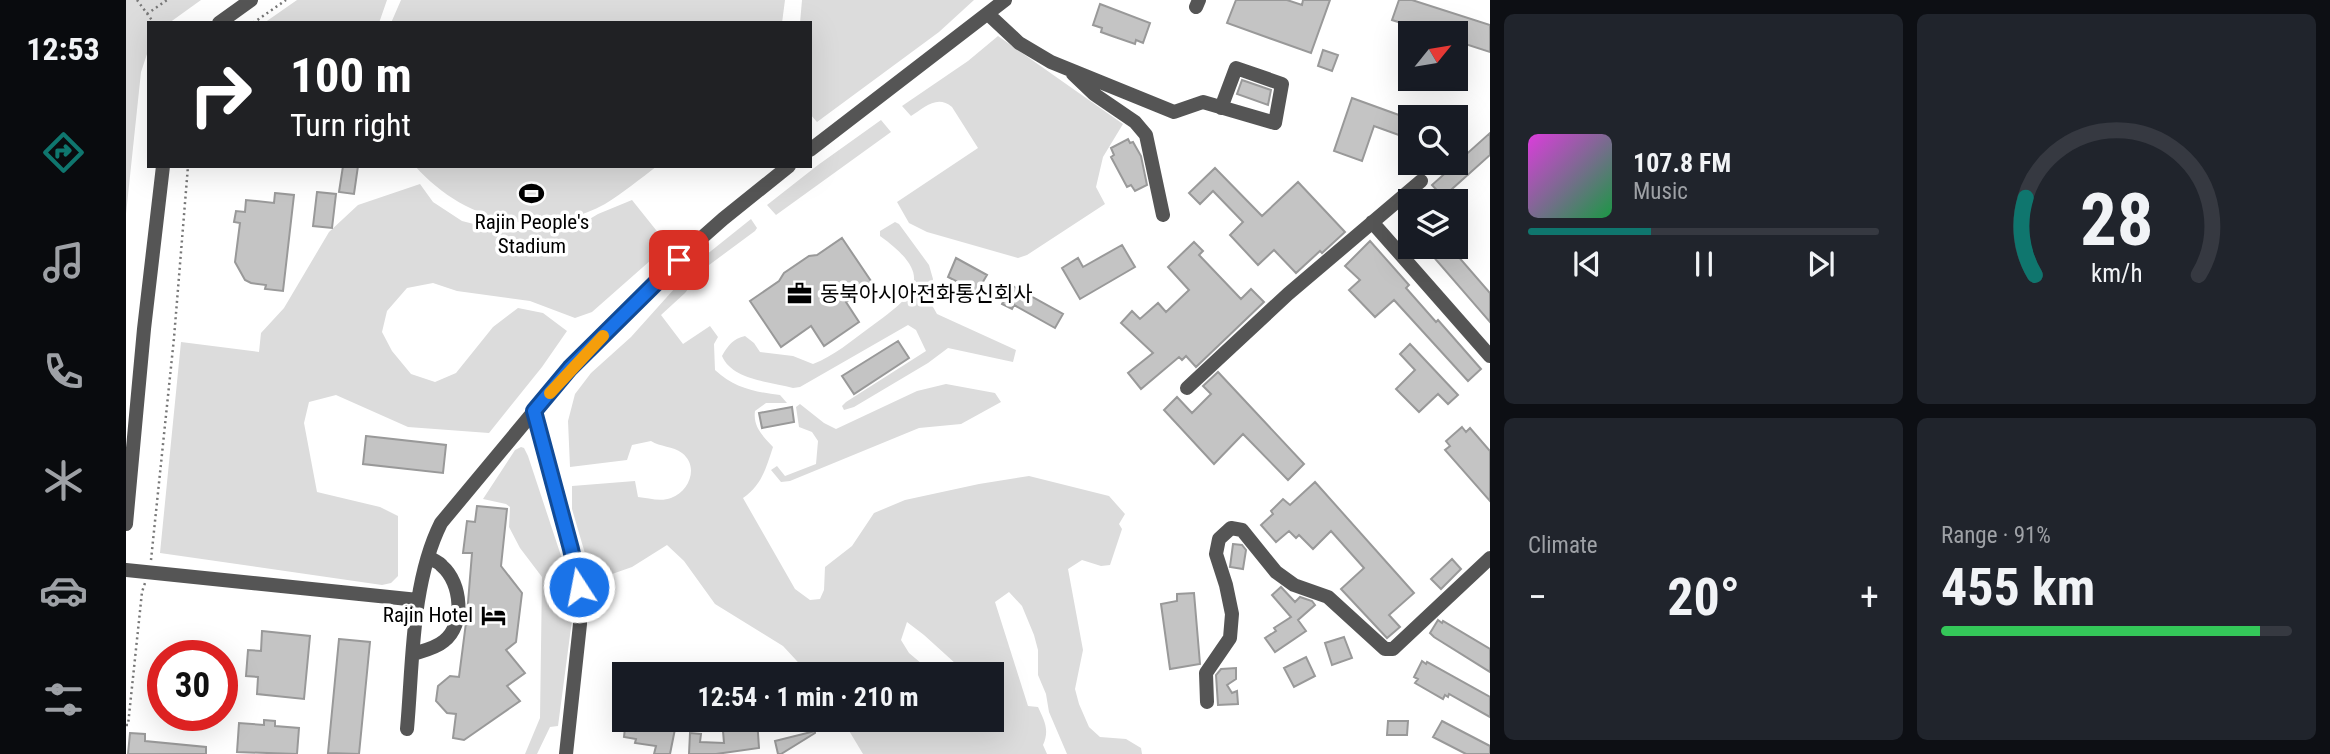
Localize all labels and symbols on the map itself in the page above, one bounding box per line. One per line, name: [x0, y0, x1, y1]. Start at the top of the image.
north arrow: [1398, 21, 1468, 91]
sports icon: Rajin People's Stadium: [518, 179, 546, 207]
place label: Rajin People's Stadium: [475, 210, 589, 258]
pin: [649, 230, 709, 290]
office icon: 동북아시아전화통신회사: [786, 280, 814, 308]
place label: 동북아시아전화통신회사: [820, 282, 1033, 306]
position arrow: [542, 550, 616, 624]
hotel icon: Rajin Hotel: [479, 601, 507, 629]
place label: Rajin Hotel: [383, 603, 473, 627]
speed limit sign: 30: [147, 640, 238, 731]

